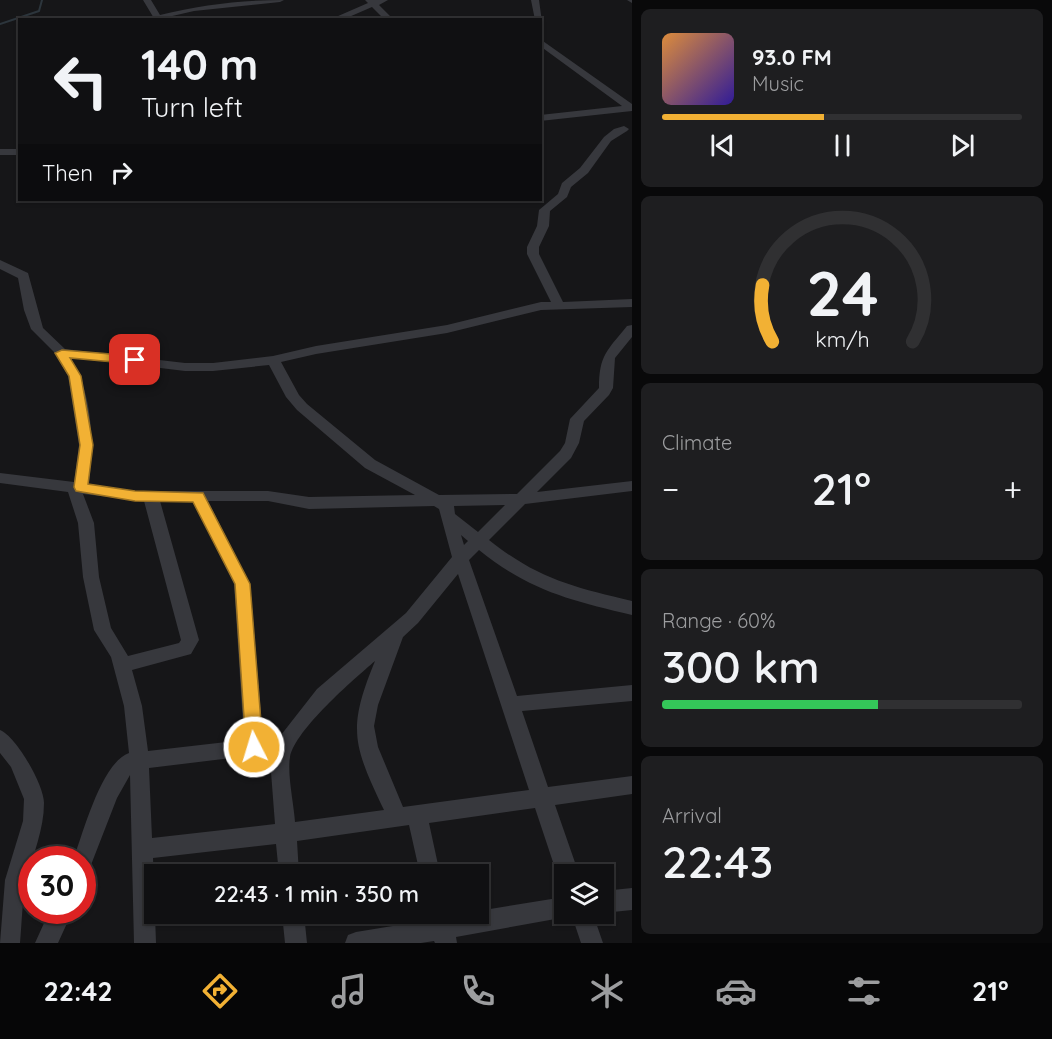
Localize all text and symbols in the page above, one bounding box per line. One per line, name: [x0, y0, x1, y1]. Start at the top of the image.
text: 140 m: [141, 38, 258, 91]
icon: left: [42, 42, 120, 120]
text: 93.0 FM: [752, 43, 832, 71]
text: Music: [752, 71, 804, 96]
text: Turn left: [141, 90, 243, 124]
icon: previous: [706, 129, 739, 162]
icon: pause: [826, 129, 859, 162]
icon: next: [946, 129, 979, 162]
icon: right: [105, 156, 138, 189]
text: Then: [42, 159, 93, 187]
text: 24: [806, 254, 878, 332]
text: km/h: [815, 326, 869, 352]
pin: [109, 334, 160, 385]
icon: arrive: [118, 343, 151, 376]
text: Climate: [662, 430, 732, 455]
text: 21°: [812, 460, 871, 516]
text: −: [662, 468, 679, 509]
text: +: [1003, 468, 1022, 509]
text: Range · 60%: [662, 608, 776, 633]
text: 300 km: [662, 638, 820, 694]
position arrow: [222, 715, 286, 779]
text: Arrival: [662, 803, 722, 828]
text: 22:43: [662, 833, 773, 889]
speed limit sign: 30: [18, 846, 96, 924]
map controls: [554, 864, 614, 924]
button: layers: [554, 864, 614, 924]
text: 22:43 · 1 min · 350 m: [214, 880, 419, 908]
icon: directions: [199, 970, 241, 1012]
icon: music: [328, 970, 370, 1012]
icon: phone: [457, 970, 499, 1012]
icon: climate: [586, 970, 628, 1012]
icon: car: [715, 970, 757, 1012]
icon: filters: [843, 970, 885, 1012]
text: 22:42: [43, 974, 113, 1008]
text: 21°: [972, 974, 1009, 1008]

